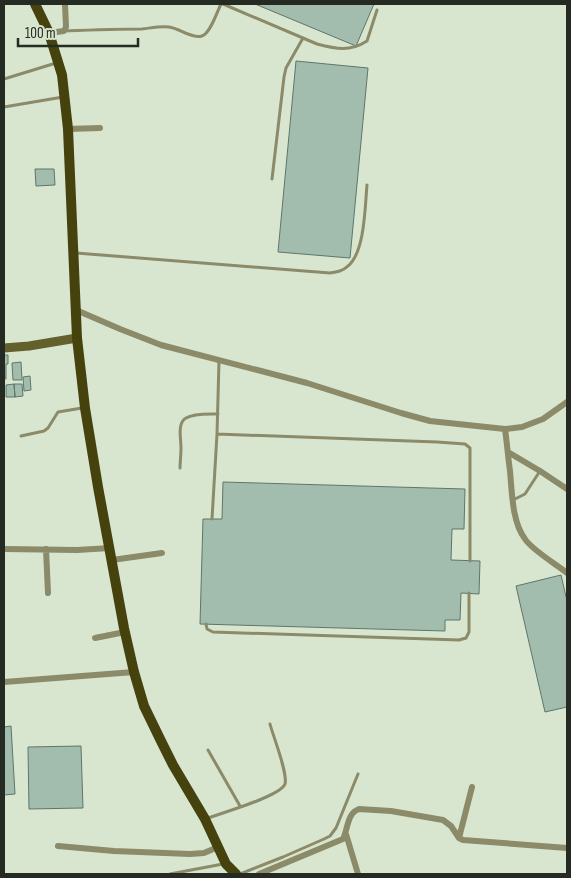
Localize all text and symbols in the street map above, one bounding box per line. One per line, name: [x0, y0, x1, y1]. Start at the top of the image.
scale bar: [18, 15, 138, 47]
text: 100 m: [25, 24, 56, 43]

